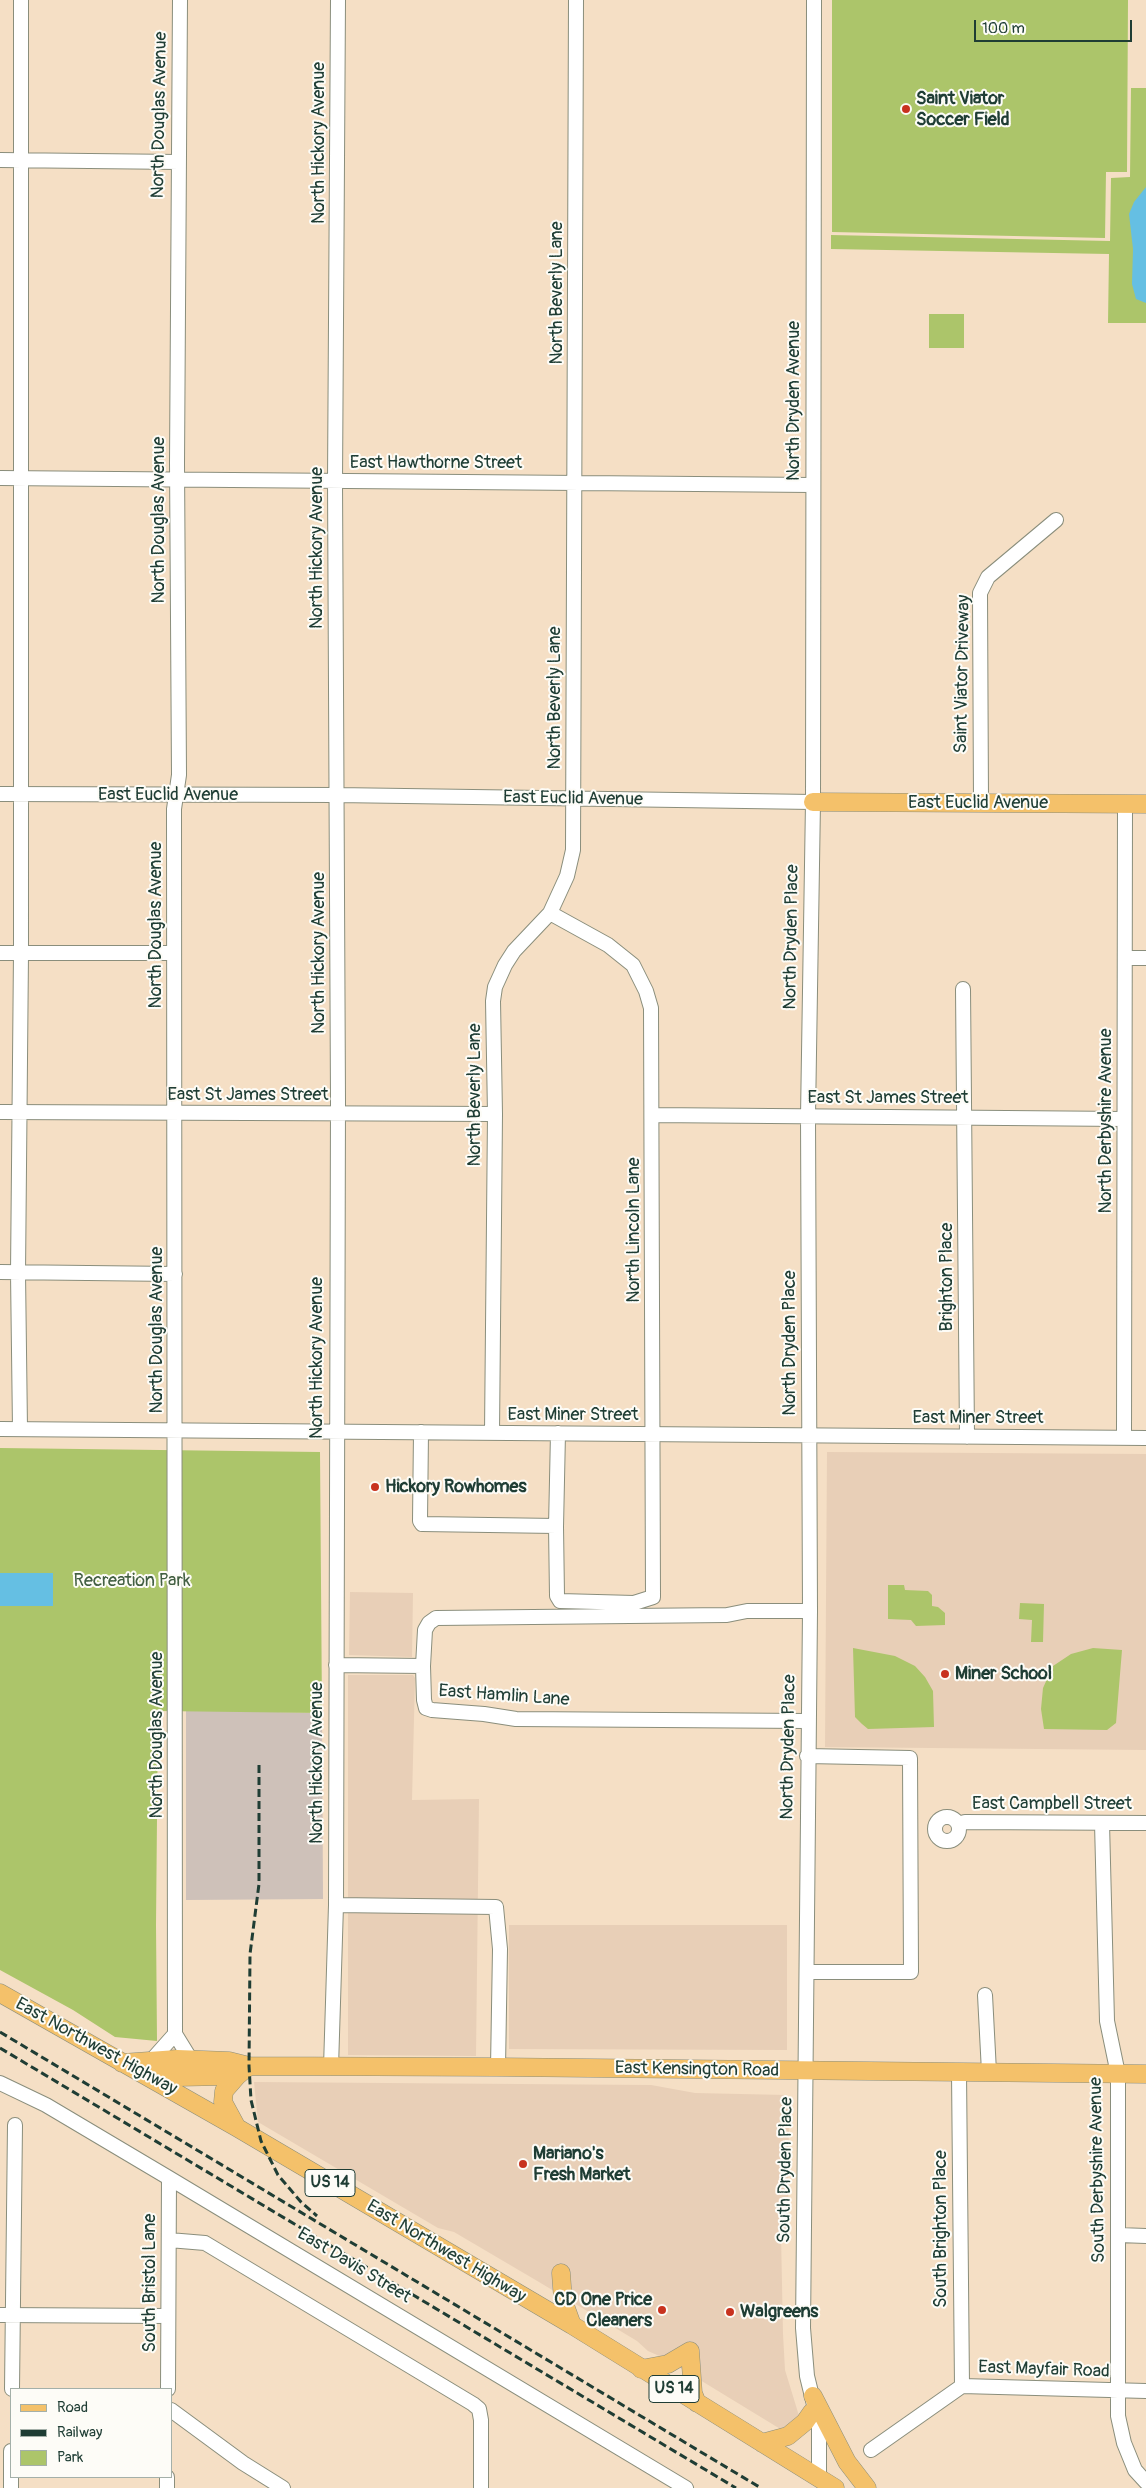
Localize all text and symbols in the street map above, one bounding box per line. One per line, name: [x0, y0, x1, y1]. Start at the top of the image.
scale bar: [976, 10, 1134, 42]
text: 100 m: [982, 19, 1025, 38]
street label: North Douglas Avenue: [148, 31, 172, 199]
street label: North Hickory Avenue: [308, 62, 330, 224]
place label: Saint Viator Soccer Field: [916, 88, 1010, 130]
marker: Saint Viator Soccer Field: [900, 103, 912, 115]
street label: North Beverly Lane: [546, 221, 568, 365]
street label: North Dryden Avenue: [783, 321, 805, 481]
street label: North Douglas Avenue: [148, 437, 170, 603]
street label: East Hawthorne Street: [350, 452, 522, 474]
street label: North Hickory Avenue: [306, 467, 328, 629]
street label: Saint Viator Driveway: [951, 594, 975, 754]
street label: North Beverly Lane: [544, 626, 566, 770]
street label: East Euclid Avenue: [98, 784, 238, 806]
street label: East Euclid Avenue: [503, 787, 643, 811]
street label: East Euclid Avenue: [908, 792, 1048, 814]
street label: North Douglas Avenue: [145, 842, 167, 1008]
street label: North Dryden Place: [780, 864, 804, 1010]
street label: North Hickory Avenue: [308, 872, 330, 1034]
street label: North Beverly Lane: [464, 1023, 486, 1167]
street label: North Derbyshire Avenue: [1095, 1028, 1117, 1214]
street label: East St James Street: [167, 1084, 329, 1106]
street label: East St James Street: [807, 1087, 969, 1109]
street label: North Lincoln Lane: [623, 1157, 645, 1303]
street label: Brighton Place: [936, 1223, 958, 1331]
street label: North Douglas Avenue: [146, 1247, 168, 1413]
street label: North Dryden Place: [779, 1270, 801, 1416]
street label: North Hickory Avenue: [306, 1277, 328, 1439]
street label: East Miner Street: [507, 1404, 639, 1426]
street label: East Miner Street: [912, 1407, 1044, 1429]
place label: Hickory Rowhomes: [385, 1476, 526, 1498]
marker: Hickory Rowhomes: [369, 1481, 381, 1493]
park label: Recreation Park: [74, 1570, 190, 1592]
street label: North Douglas Avenue: [146, 1652, 168, 1818]
place label: Miner School: [955, 1663, 1052, 1685]
marker: Miner School: [939, 1668, 951, 1680]
street label: North Dryden Place: [777, 1674, 801, 1820]
street label: East Hamlin Lane: [438, 1681, 570, 1711]
street label: North Hickory Avenue: [306, 1682, 328, 1844]
street label: East Campbell Street: [972, 1793, 1132, 1815]
street label: East Northwest Highway: [11, 1994, 181, 2100]
street label: East Kensington Road: [615, 2058, 779, 2082]
street label: South Derbyshire Avenue: [1086, 2077, 1110, 2263]
street label: South Dryden Place: [774, 2097, 798, 2243]
place label: Mariano's Fresh Market: [533, 2143, 631, 2186]
street label: South Brighton Place: [930, 2150, 952, 2308]
marker: Mariano's Fresh Market: [517, 2158, 529, 2170]
road number: US 14: [305, 2170, 355, 2196]
street label: East Northwest Highway: [363, 2196, 529, 2308]
street label: South Bristol Lane: [139, 2214, 161, 2352]
street label: East Davis Street: [293, 2224, 415, 2308]
place label: CD One Price Cleaners: [554, 2289, 652, 2332]
place label: Walgreens: [740, 2301, 818, 2323]
marker: CD One Price Cleaners: [656, 2304, 668, 2316]
marker: Walgreens: [724, 2306, 736, 2318]
street label: East Mayfair Road: [978, 2357, 1110, 2383]
road number: US 14: [649, 2376, 699, 2402]
legend: [10, 2388, 172, 2478]
text: Road: [57, 2398, 88, 2417]
text: Railway: [57, 2423, 102, 2442]
text: Park: [57, 2448, 83, 2467]

